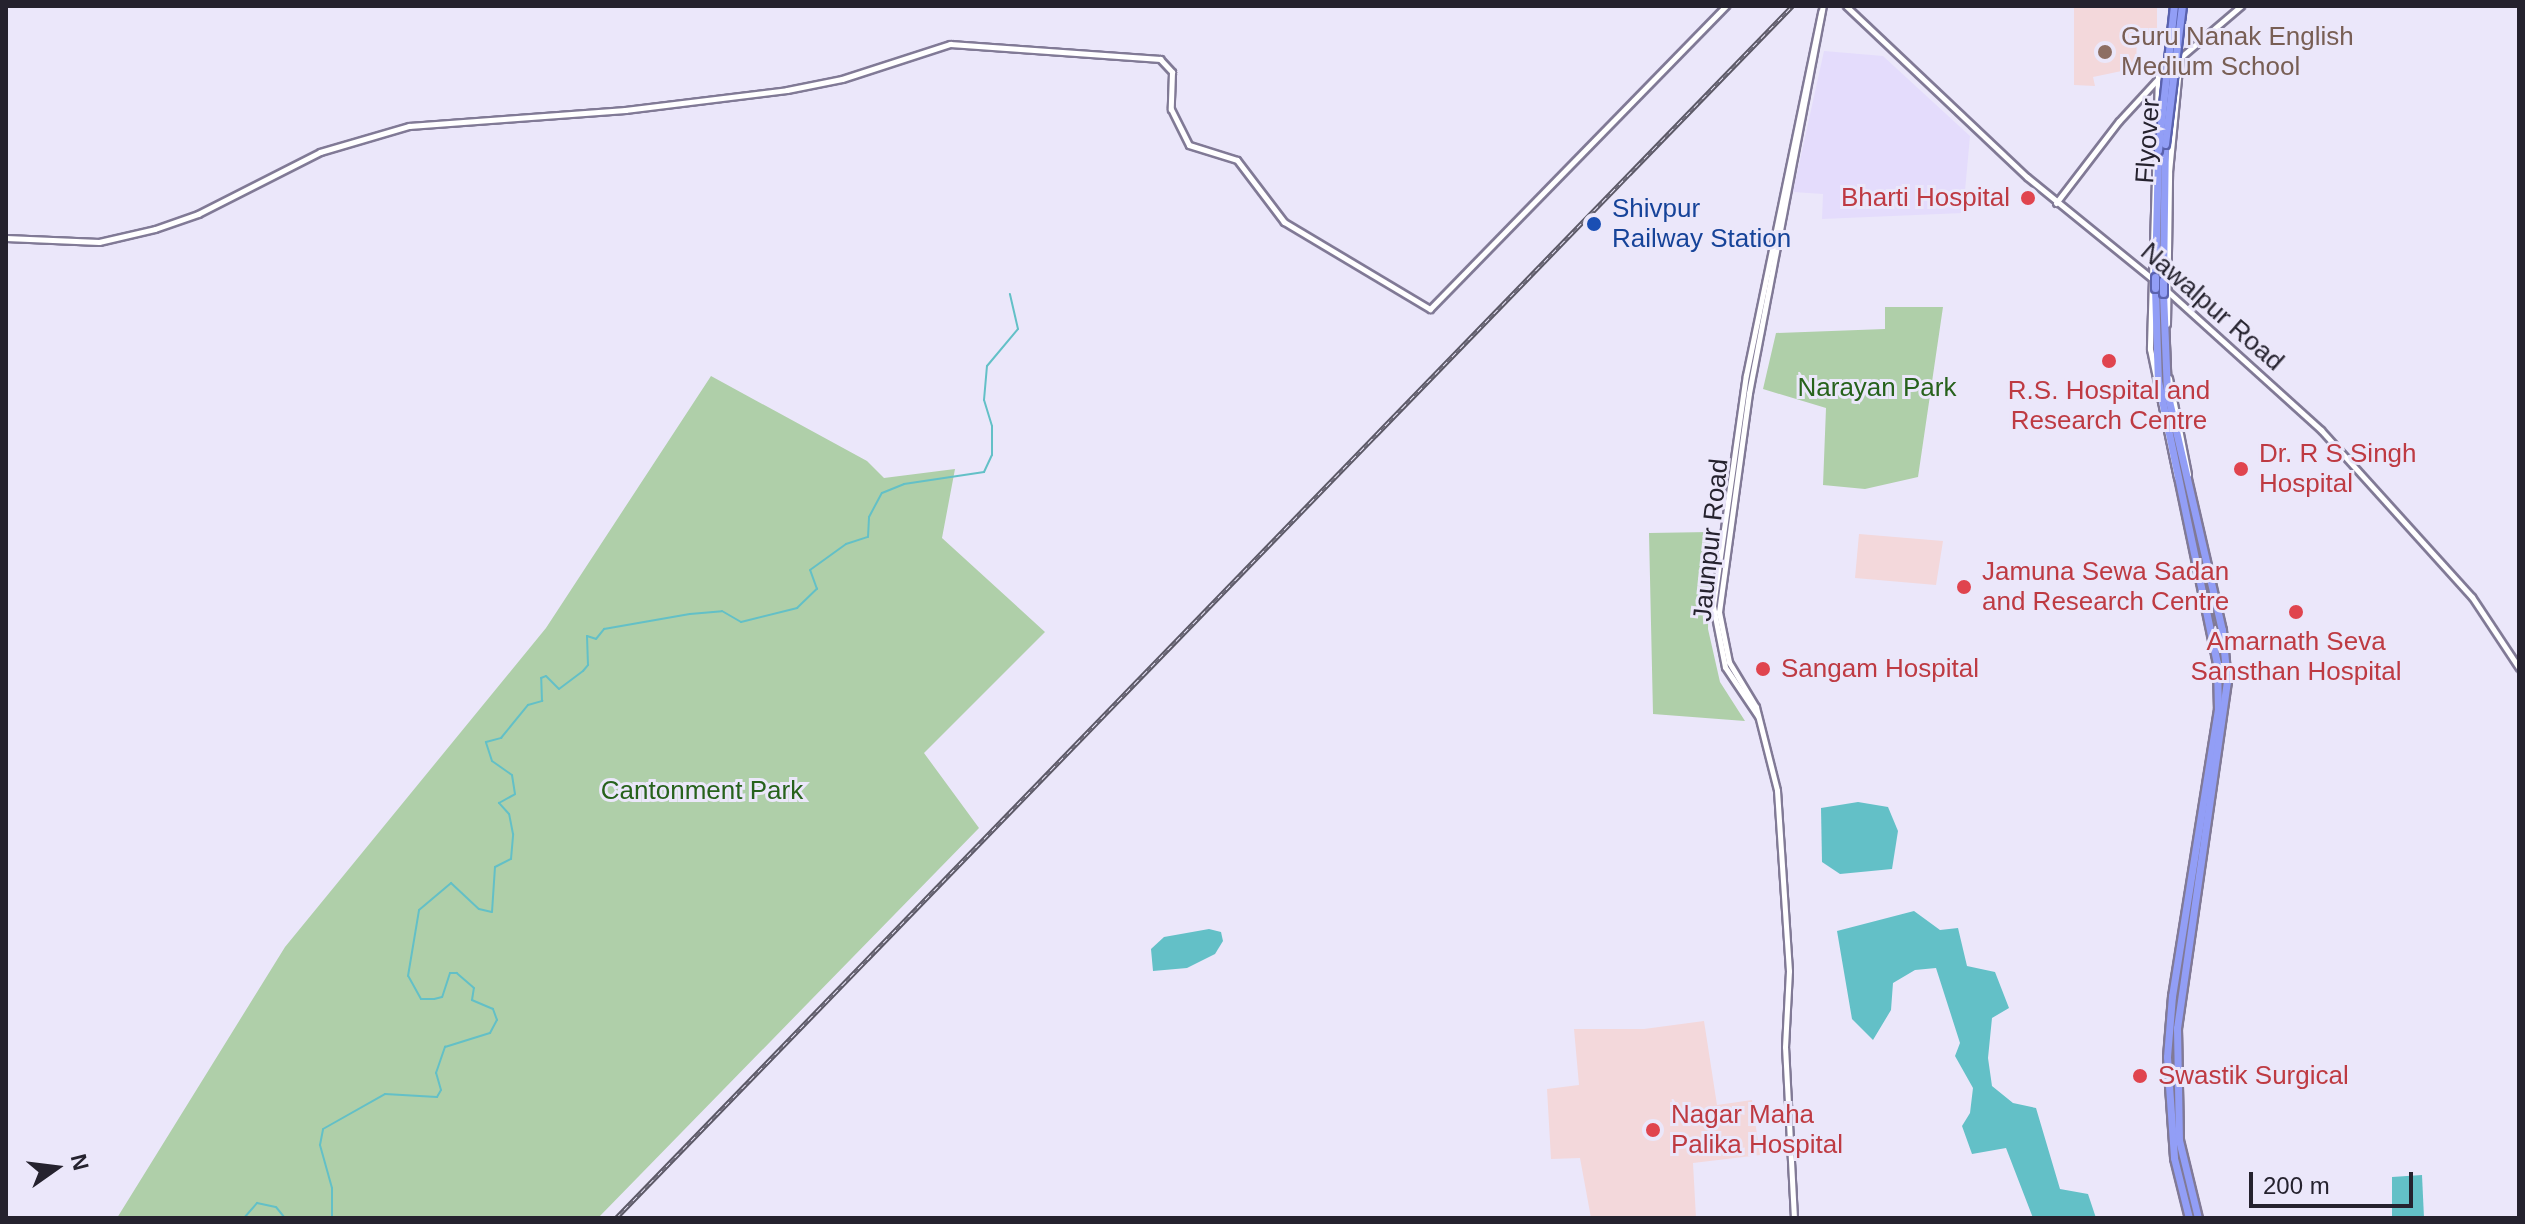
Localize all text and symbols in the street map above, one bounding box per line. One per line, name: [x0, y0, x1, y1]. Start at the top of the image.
place label: Guru Nanak English Medium School: [2121, 21, 2354, 82]
marker: Guru Nanak English Medium School: [2096, 43, 2114, 61]
street label: Flyover: [2129, 97, 2167, 185]
place label: Bharti Hospital: [1841, 182, 2010, 214]
marker: Bharti Hospital: [2017, 187, 2039, 209]
place label: Shivpur Railway Station: [1612, 193, 1791, 254]
marker: Shivpur Railway Station: [1583, 213, 1605, 235]
street label: Nawalpur Road: [2134, 236, 2290, 378]
marker: R.S. Hospital and Research Centre: [2098, 350, 2120, 372]
park label: Narayan Park: [1798, 372, 1956, 404]
place label: R.S. Hospital and Research Centre: [2008, 375, 2210, 436]
place label: Dr. R S Singh Hospital: [2259, 438, 2417, 500]
street label: Jaunpur Road: [1687, 457, 1735, 623]
marker: Dr. R S Singh Hospital: [2230, 458, 2252, 480]
place label: Jamuna Sewa Sadan and Research Centre: [1982, 556, 2229, 618]
marker: Jamuna Sewa Sadan and Research Centre: [1953, 576, 1975, 598]
marker: Amarnath Seva Sansthan Hospital: [2285, 601, 2307, 623]
place label: Amarnath Seva Sansthan Hospital: [2190, 626, 2402, 688]
place label: Sangam Hospital: [1781, 653, 1979, 685]
marker: Sangam Hospital: [1752, 658, 1774, 680]
park label: Cantonment Park: [601, 775, 803, 807]
place label: Swastik Surgical: [2158, 1060, 2349, 1092]
marker: Swastik Surgical: [2129, 1065, 2151, 1087]
place label: Nagar Maha Palika Hospital: [1671, 1099, 1843, 1160]
marker: Nagar Maha Palika Hospital: [1642, 1119, 1664, 1141]
north arrow: [16, 1128, 96, 1208]
text: N: [66, 1151, 94, 1173]
scale bar: [2253, 1156, 2417, 1206]
text: 200 m: [2263, 1172, 2330, 1199]

